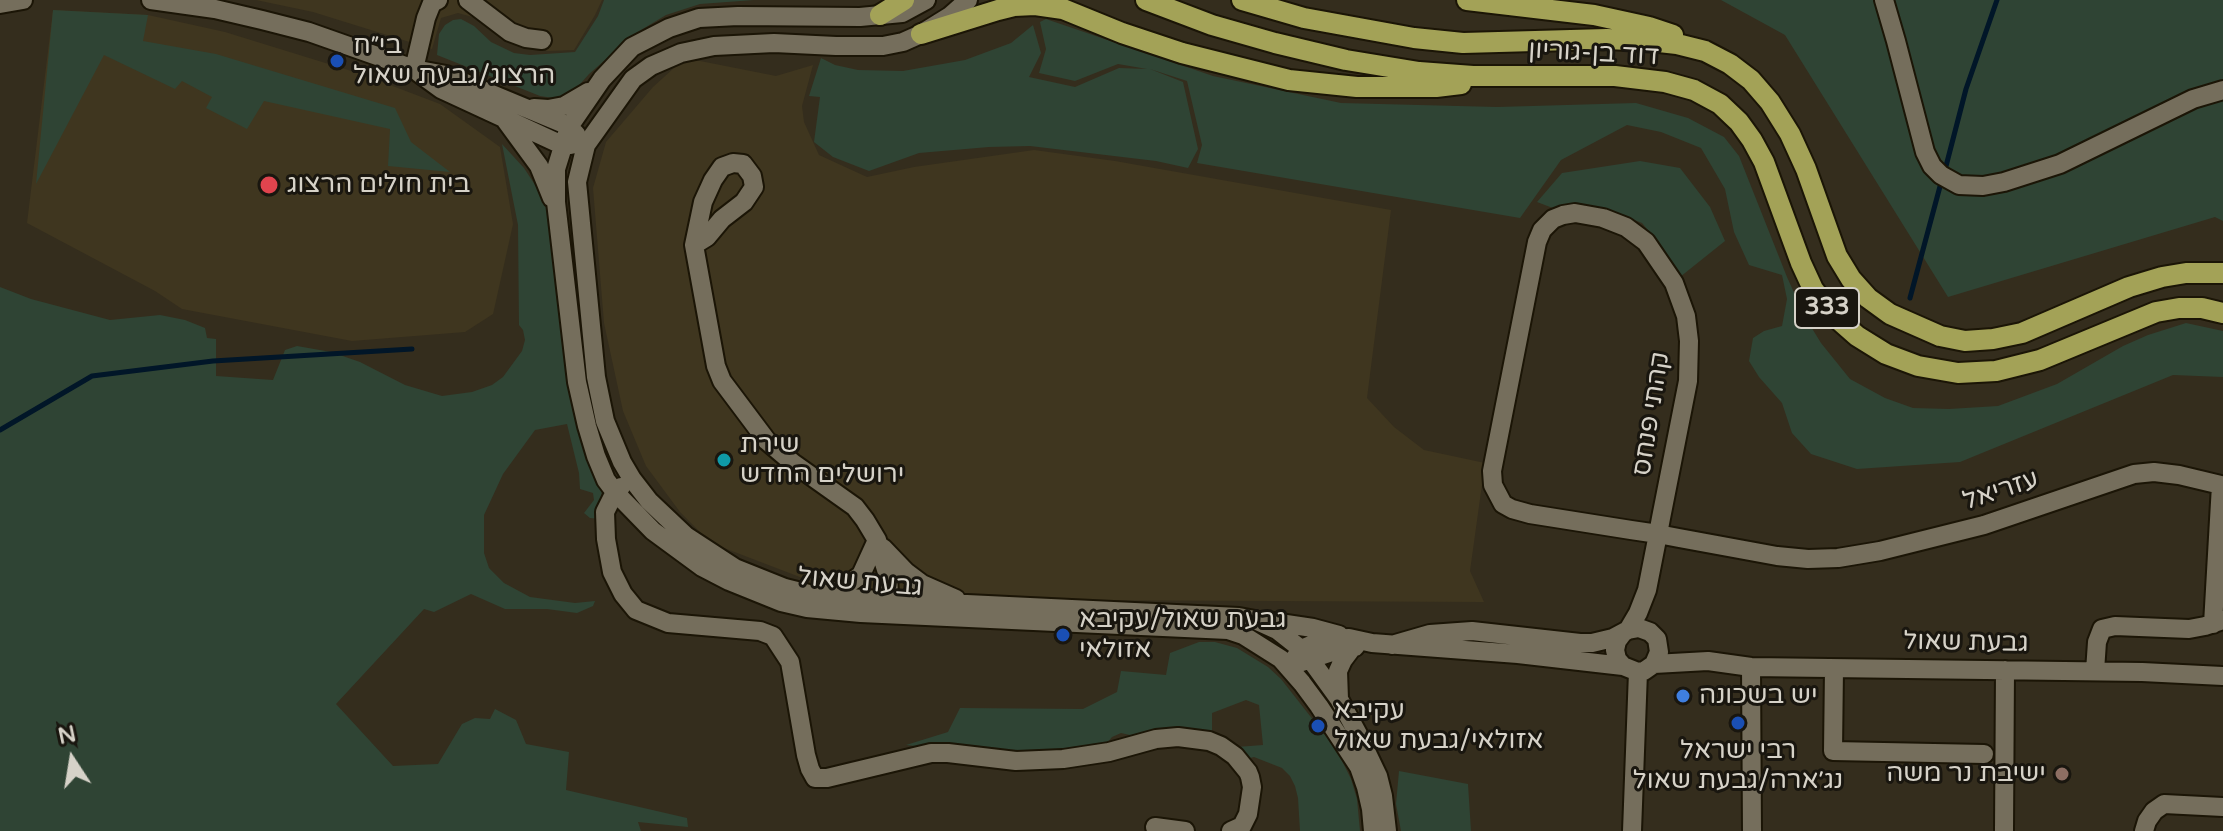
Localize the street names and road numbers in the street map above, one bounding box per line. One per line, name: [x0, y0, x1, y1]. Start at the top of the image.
street label: דוד בן-גוריון: [1528, 35, 1660, 73]
road number: 333: [1795, 288, 1859, 328]
street label: קהתי פנחס: [1627, 350, 1677, 478]
street label: עזריאל: [1959, 464, 2043, 518]
street label: גבעת שאול: [796, 562, 924, 604]
street label: גבעת שאול: [1903, 626, 2029, 660]

